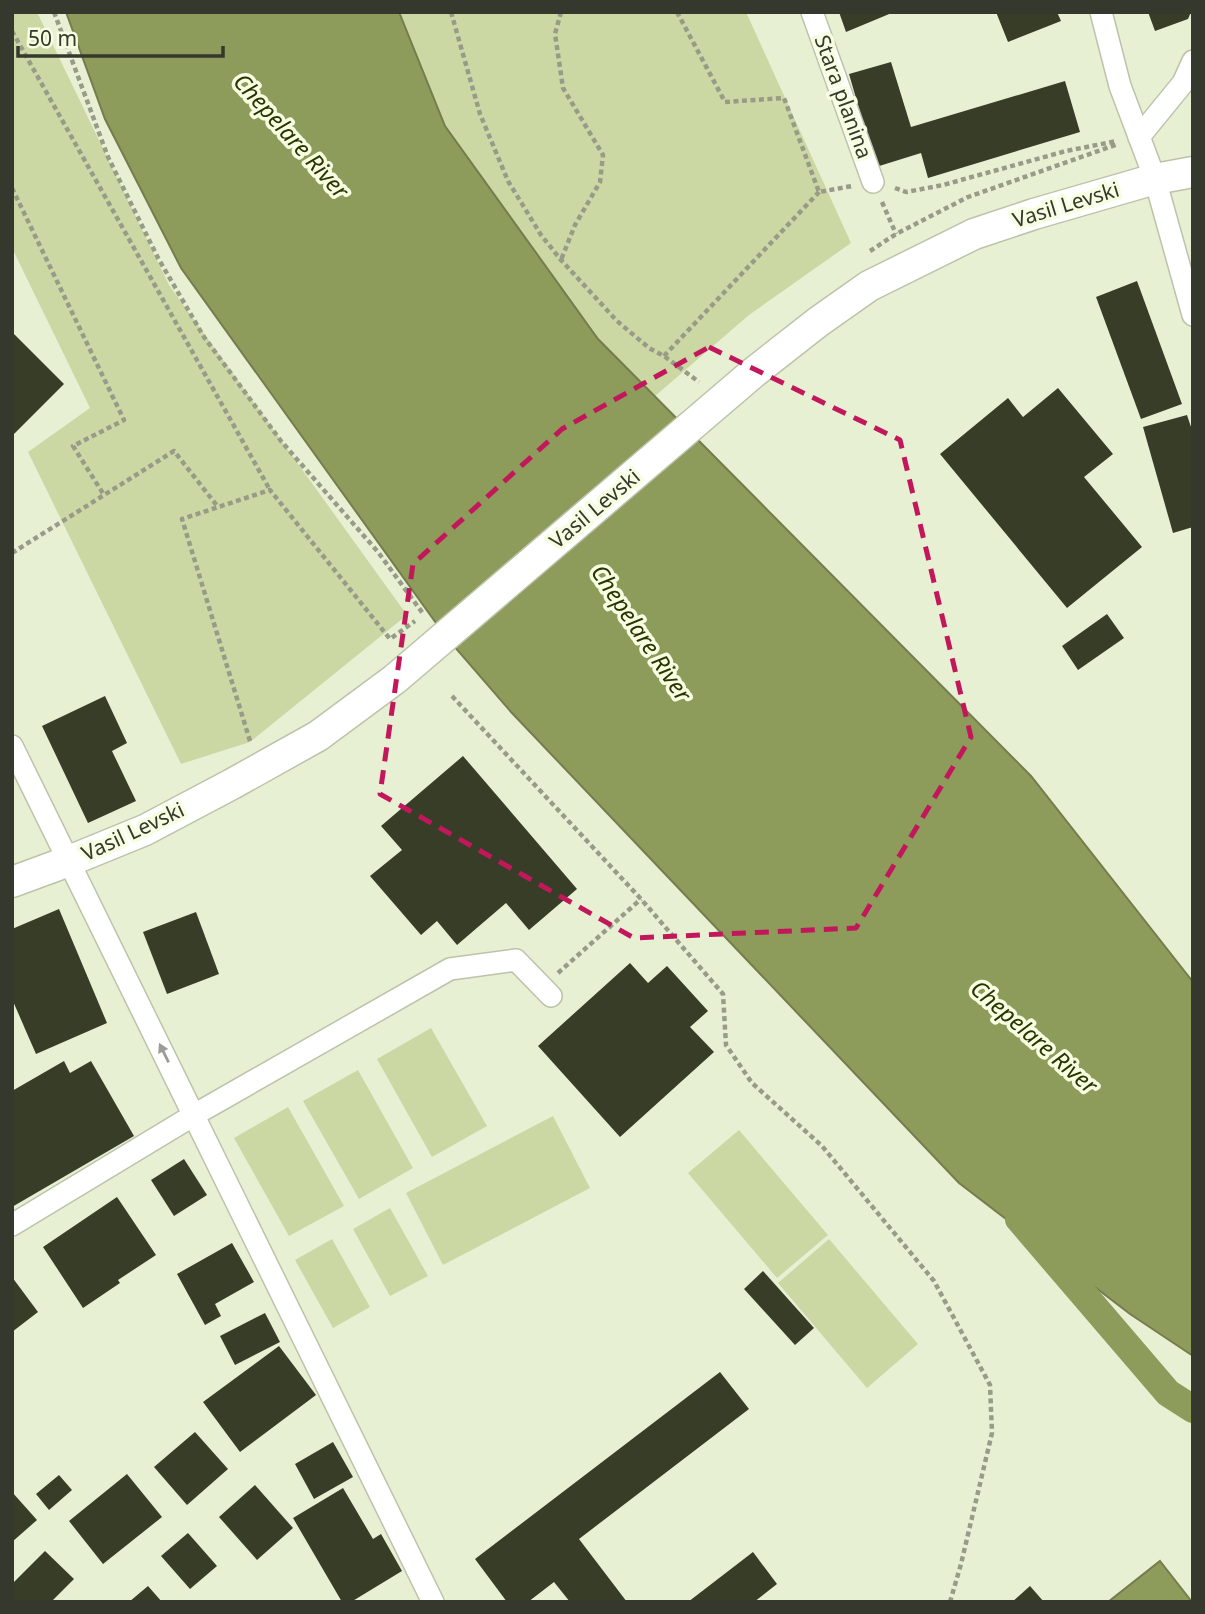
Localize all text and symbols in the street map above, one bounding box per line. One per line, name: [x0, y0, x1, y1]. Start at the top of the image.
scale bar: [18, 14, 222, 58]
text: 50 m: [28, 24, 77, 52]
street label: Stara planina: [809, 31, 879, 162]
water label: Chepelare River: [227, 66, 357, 206]
street label: Vasil Levski: [1009, 175, 1122, 234]
street label: Vasil Levski: [543, 462, 646, 554]
water label: Chepelare River: [584, 558, 700, 708]
street label: Vasil Levski: [77, 795, 188, 867]
water label: Chepelare River: [964, 972, 1106, 1101]
one-way arrow: [158, 1043, 169, 1063]

